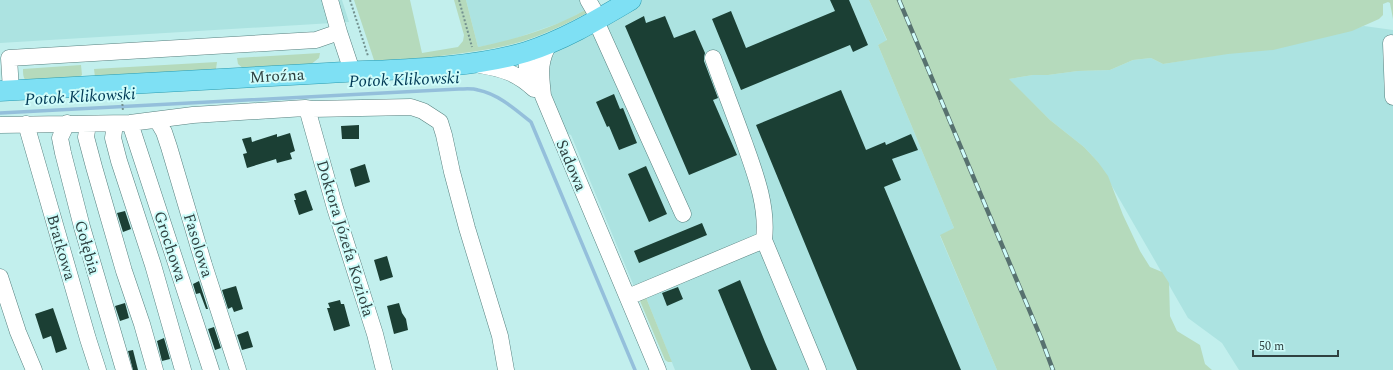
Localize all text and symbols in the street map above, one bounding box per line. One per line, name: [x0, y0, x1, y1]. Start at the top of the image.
street label: Mroźna: [249, 63, 305, 89]
water label: Potok Klikowski: [348, 65, 460, 95]
water label: Potok Klikowski: [24, 81, 136, 113]
street label: Sadowa: [549, 136, 593, 195]
street label: Doktora Józefa Kozioła: [310, 157, 380, 320]
street label: Grochowa: [147, 208, 193, 285]
street label: Fasolowa: [177, 210, 219, 281]
street label: Bratkowa: [40, 211, 82, 283]
street label: Gołębia: [68, 217, 106, 277]
scale bar: [1253, 332, 1338, 358]
text: 50 m: [1259, 337, 1284, 356]

